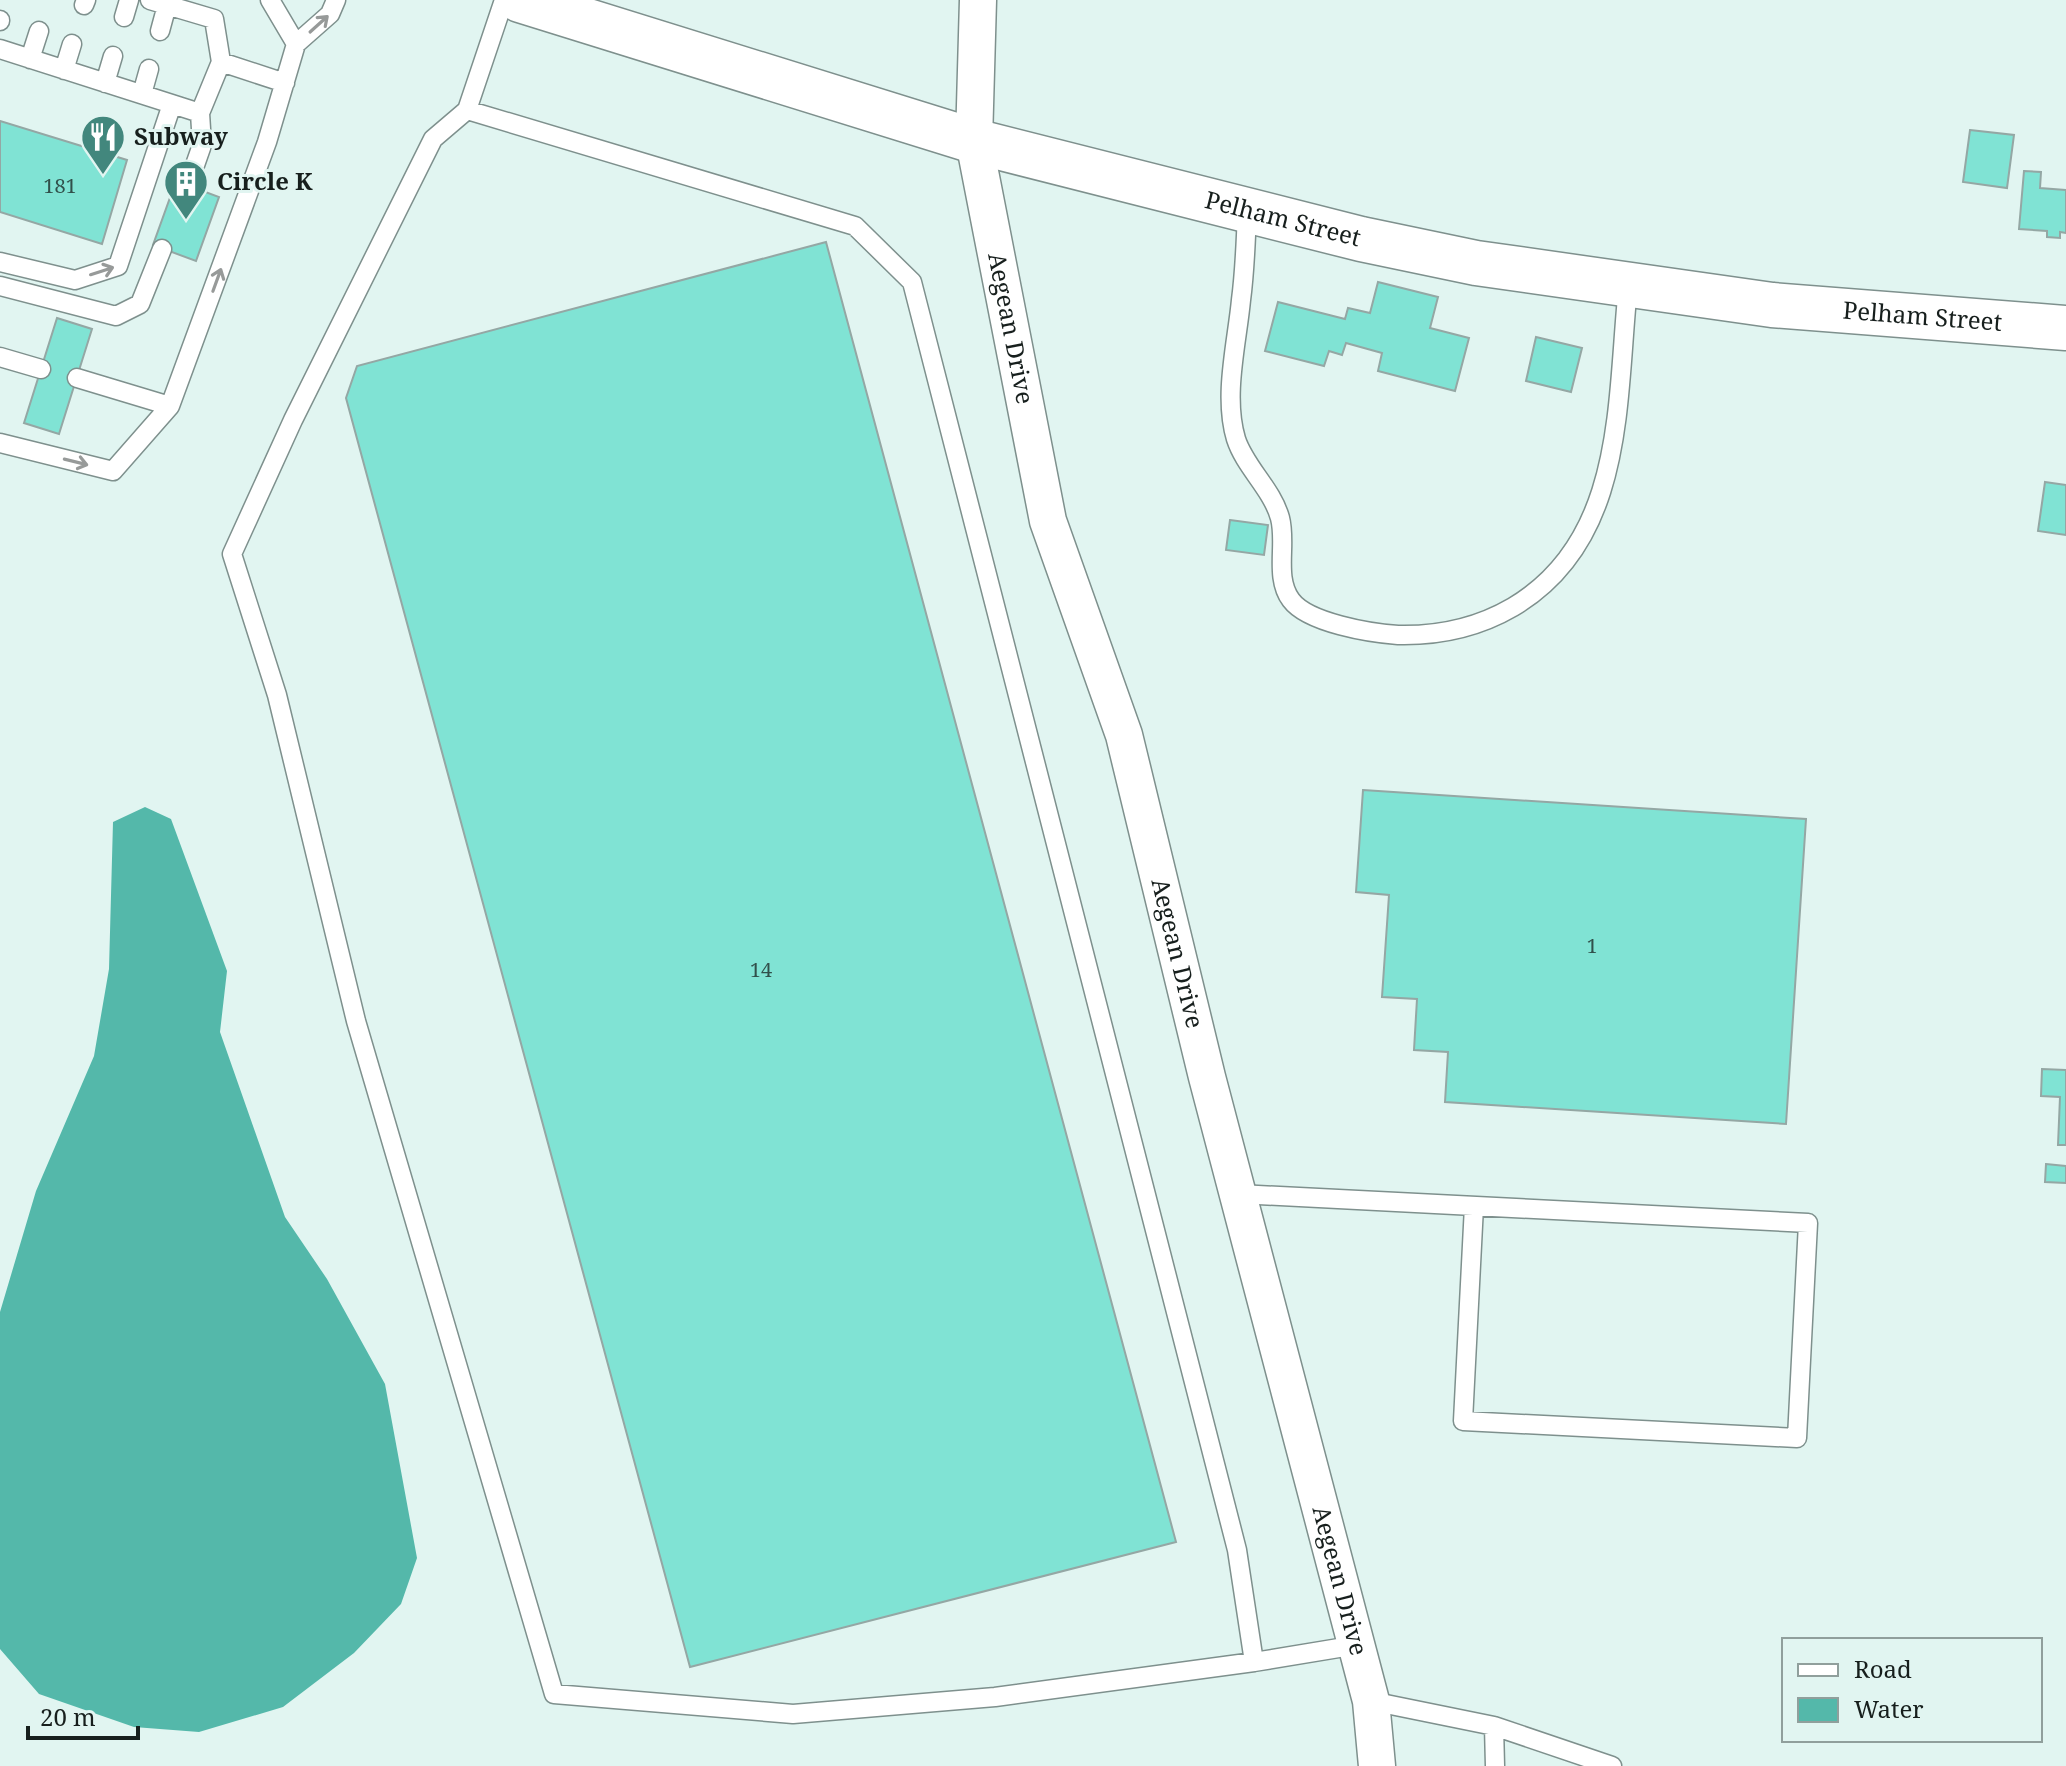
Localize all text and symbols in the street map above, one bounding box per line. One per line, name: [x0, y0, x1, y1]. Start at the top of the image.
one-way arrow: [308, 15, 328, 33]
restaurant icon: Subway: [79, 113, 127, 176]
place label: Subway: [134, 119, 228, 152]
building icon: Circle K: [162, 158, 210, 221]
place label: Circle K: [217, 164, 313, 197]
house number: 181: [43, 172, 77, 199]
street label: Pelham Street: [1202, 182, 1365, 253]
street label: Aegean Drive: [981, 250, 1043, 407]
one-way arrow: [90, 263, 115, 278]
one-way arrow: [210, 267, 225, 292]
street label: Pelham Street: [1842, 293, 2003, 338]
one-way arrow: [62, 455, 88, 470]
street label: Aegean Drive: [1144, 875, 1213, 1032]
house number: 1: [1586, 932, 1598, 959]
house number: 14: [750, 956, 772, 983]
street label: Aegean Drive: [1305, 1502, 1376, 1659]
legend: [1782, 1638, 2042, 1742]
text: Road: [1854, 1652, 1912, 1685]
scale bar: [28, 1690, 138, 1740]
text: Water: [1854, 1692, 1924, 1725]
text: 20 m: [40, 1700, 96, 1733]

